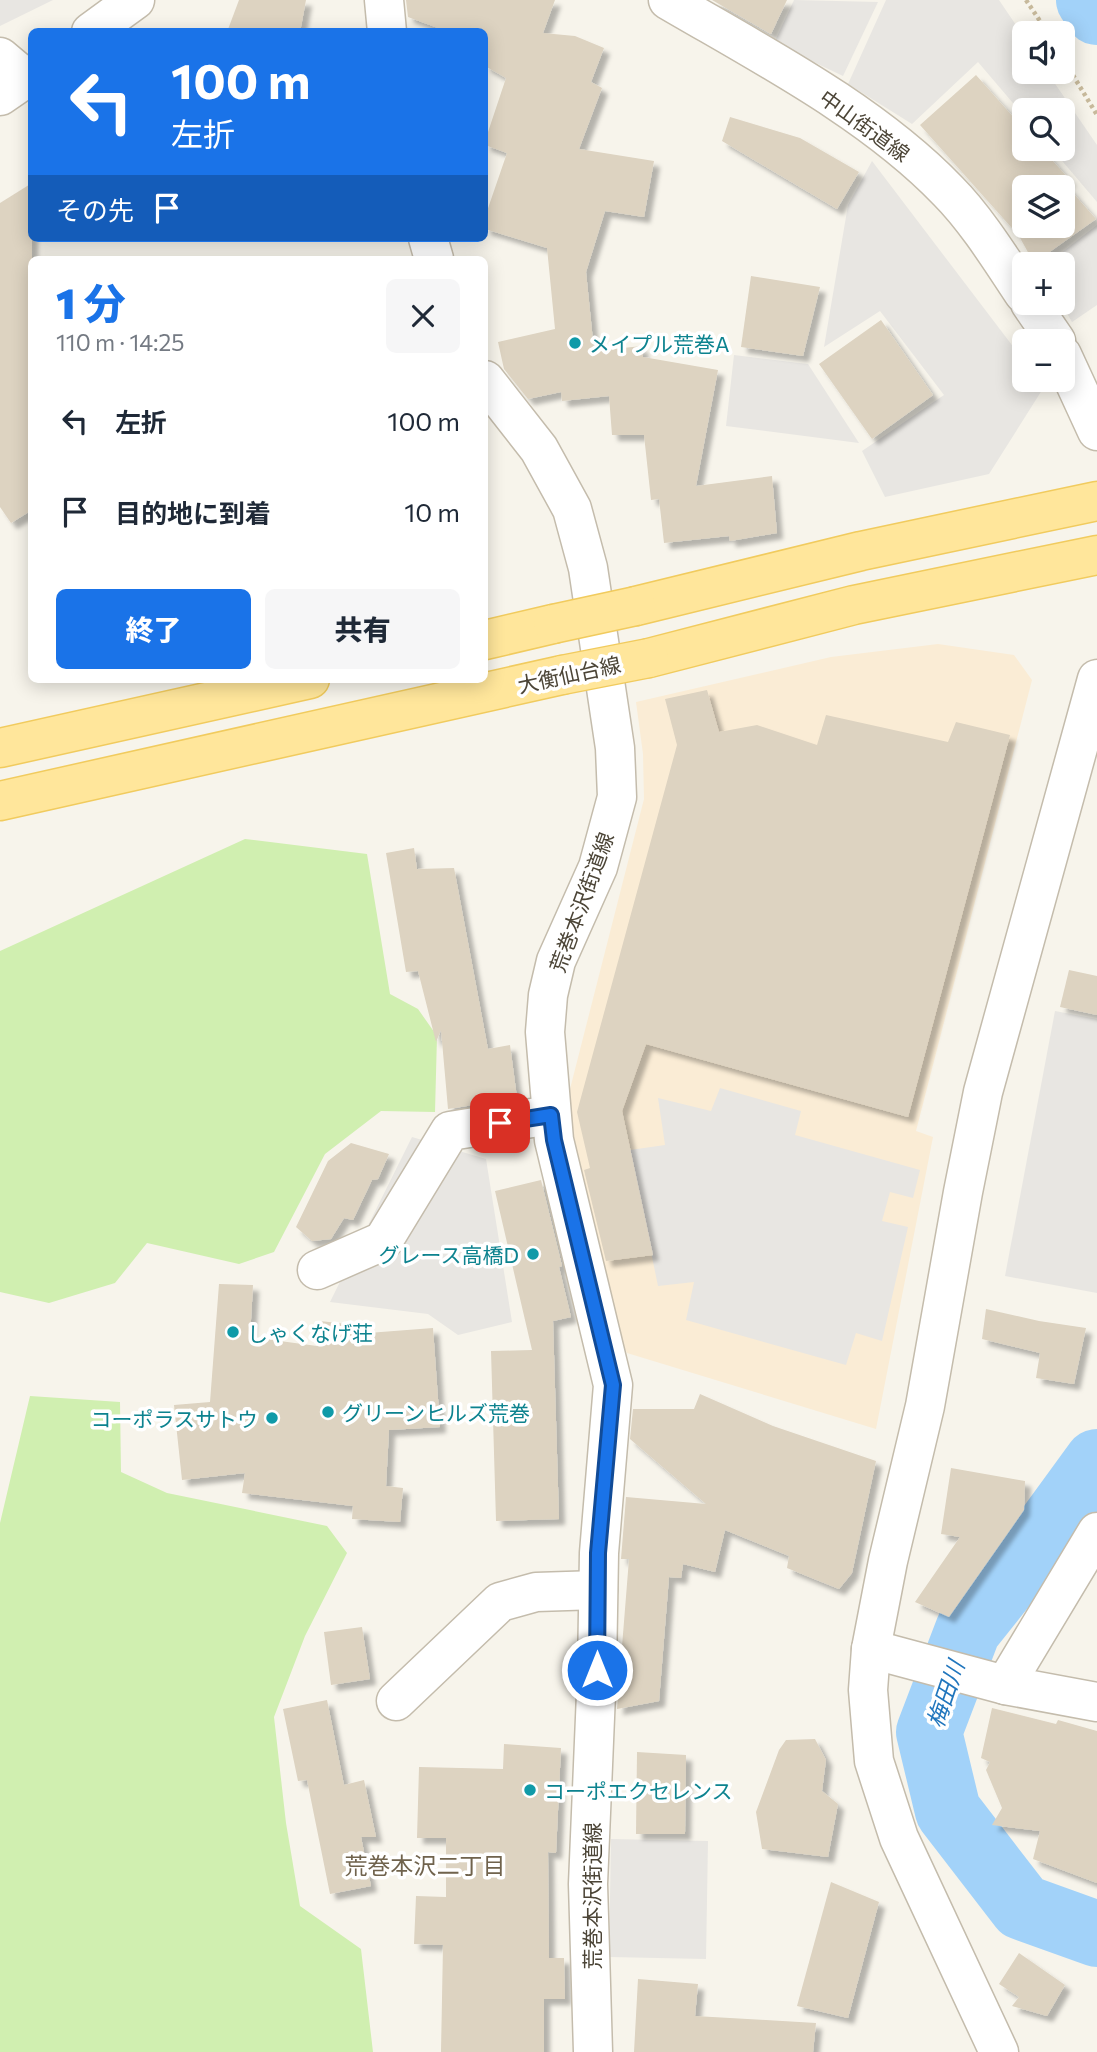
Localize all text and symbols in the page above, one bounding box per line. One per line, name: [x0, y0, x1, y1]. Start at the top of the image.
map controls: [1012, 21, 1075, 392]
button: sound: [1012, 21, 1075, 84]
text: 100 m: [171, 49, 310, 109]
icon: left: [56, 56, 147, 147]
street label: 中山街道線: [815, 84, 915, 166]
button: search: [1012, 98, 1075, 161]
text: 左折: [171, 113, 235, 153]
button: layers: [1012, 175, 1075, 238]
icon: arrive: [148, 189, 186, 227]
text: その先: [56, 194, 134, 225]
button: +: [1012, 252, 1075, 315]
text: 1 分: [56, 276, 126, 328]
button: close: [386, 279, 460, 353]
text: 110 m · 14:25: [56, 328, 184, 356]
button: −: [1012, 329, 1075, 392]
place label: メイプル荒巻A: [589, 331, 730, 356]
marker: メイプル荒巻A: [567, 335, 583, 351]
icon: left: [56, 402, 94, 440]
text: 100 m: [387, 405, 460, 436]
text: 左折: [115, 406, 167, 437]
icon: arrive: [56, 493, 94, 531]
text: 10 m: [404, 496, 460, 527]
text: 目的地に到着: [115, 497, 271, 528]
button: 終了: [56, 589, 251, 669]
button: 共有: [265, 589, 460, 669]
street label: 大衡仙台線: [515, 651, 623, 697]
street label: 荒巻本沢街道線: [544, 829, 618, 975]
pin: [470, 1093, 530, 1153]
icon: arrive: [481, 1104, 519, 1142]
place label: グレース高橋D: [379, 1242, 519, 1267]
marker: グレース高橋D: [525, 1246, 541, 1262]
place label: しゃくなげ荘: [247, 1320, 373, 1345]
marker: しゃくなげ荘: [225, 1324, 241, 1340]
place label: グリーンヒルズ荒巻: [342, 1400, 530, 1425]
marker: グリーンヒルズ荒巻: [320, 1404, 336, 1420]
place label: コーポラスサトウ: [90, 1406, 258, 1431]
marker: コーポラスサトウ: [264, 1410, 280, 1426]
position arrow: [560, 1633, 634, 1707]
water label: 梅田川: [921, 1654, 970, 1731]
place label: コーポエクセレンス: [544, 1778, 733, 1803]
marker: コーポエクセレンス: [522, 1782, 538, 1798]
street label: 荒巻本沢街道線: [579, 1823, 604, 1970]
district label: 荒巻本沢二丁目: [345, 1851, 506, 1879]

